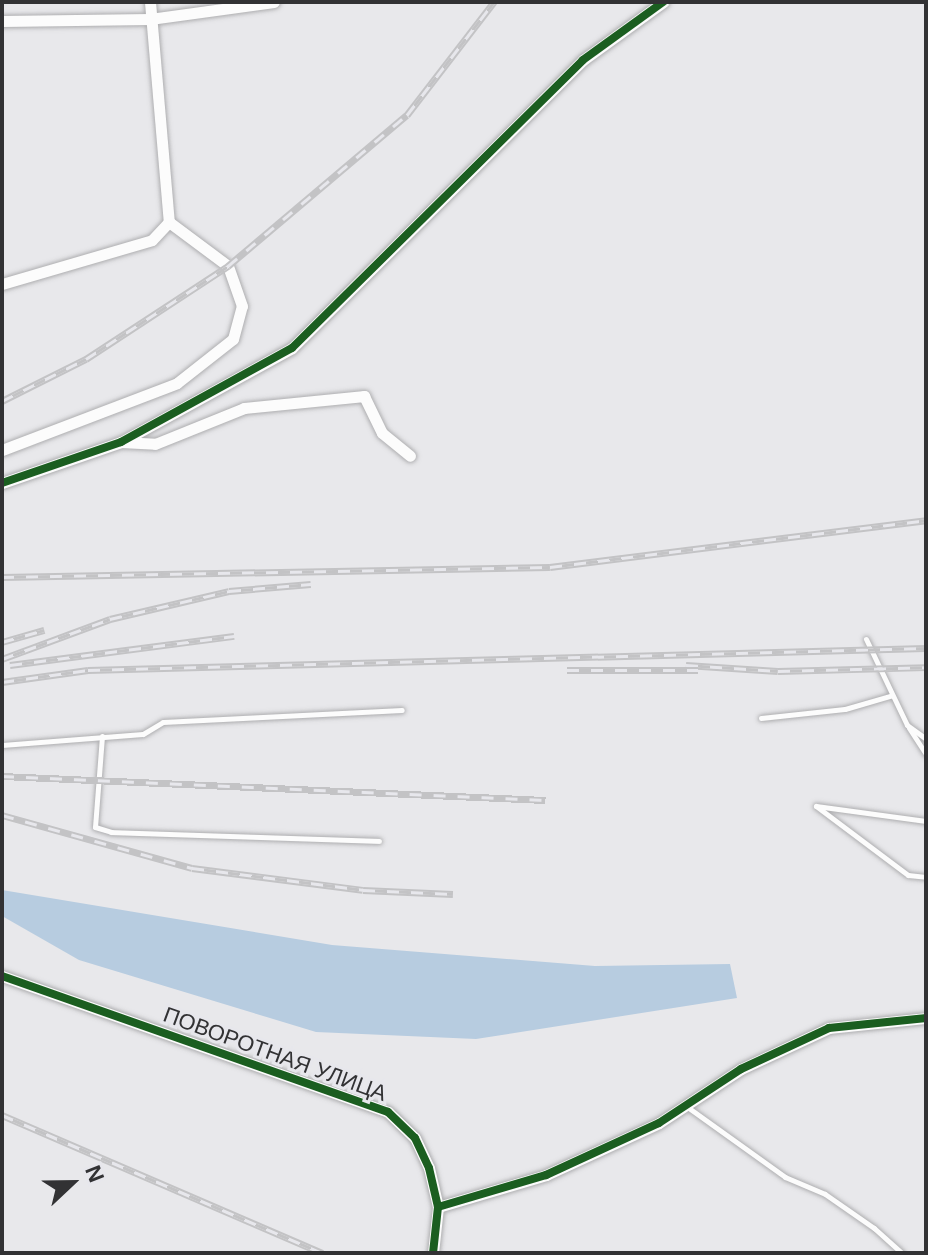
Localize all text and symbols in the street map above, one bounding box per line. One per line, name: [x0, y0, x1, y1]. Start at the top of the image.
street label: ПОВОРОТНАЯ УЛИЦА: [160, 1001, 390, 1107]
north arrow: [32, 1143, 112, 1223]
text: N: [80, 1162, 109, 1186]

